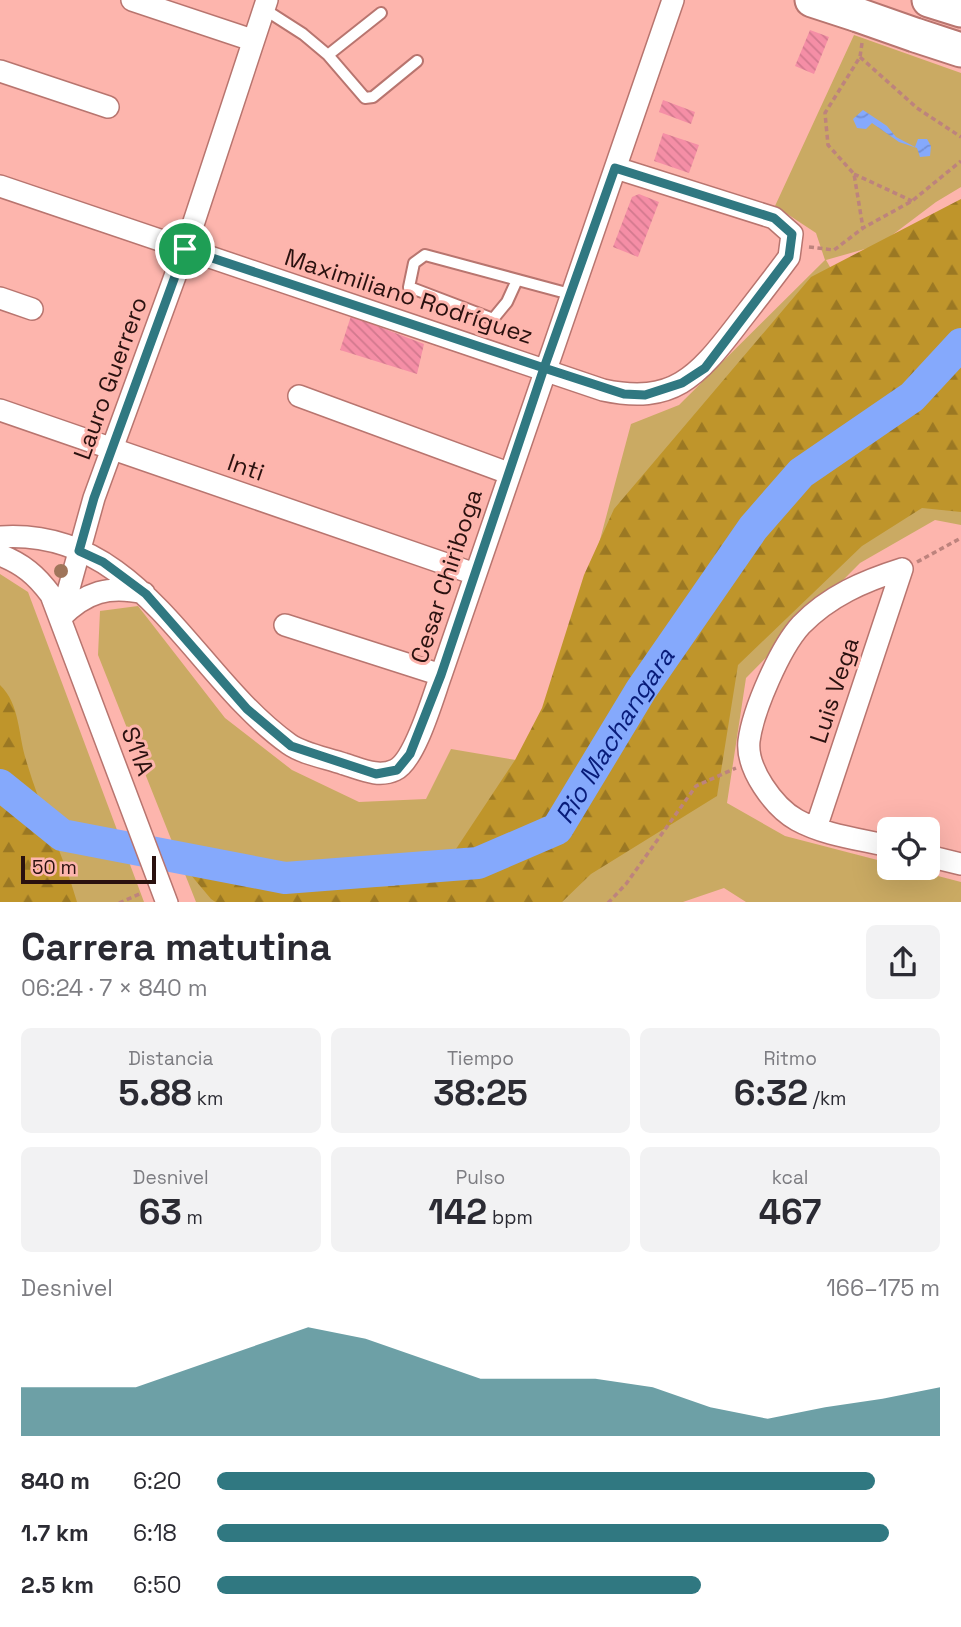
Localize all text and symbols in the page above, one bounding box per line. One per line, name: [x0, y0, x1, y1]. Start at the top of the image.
pin: [155, 219, 215, 279]
icon: arrive: [166, 230, 204, 268]
street label: Maximiliano Rodríguez: [281, 241, 537, 351]
street label: Lauro Guerrero: [66, 292, 154, 464]
street label: Inti: [223, 446, 269, 488]
street label: Cesar Chiriboga: [403, 485, 489, 667]
street label: Luis Vega: [802, 633, 866, 747]
water label: Rio Machangara: [547, 640, 683, 830]
street label: S11A: [115, 722, 161, 780]
map controls: [877, 817, 940, 880]
button: locate: [877, 817, 940, 880]
scale bar: [21, 853, 156, 885]
text: 50 m: [32, 855, 77, 880]
text: Carrera matutina: [21, 923, 332, 971]
button: share: [866, 925, 940, 999]
text: 06:24 · 7 × 840 m: [21, 973, 208, 1003]
text: Distancia: [128, 1046, 213, 1071]
text: Tiempo: [447, 1046, 514, 1071]
text: Ritmo: [763, 1046, 817, 1071]
text: 5.88: [118, 1071, 192, 1115]
text: 38:25: [433, 1071, 528, 1115]
text: 6:32: [734, 1071, 808, 1115]
text: km: [192, 1086, 223, 1111]
text: /km: [808, 1086, 846, 1111]
text: Desnivel: [133, 1165, 209, 1190]
text: Pulso: [456, 1165, 505, 1190]
text: kcal: [772, 1165, 808, 1190]
text: 63: [139, 1190, 182, 1234]
text: 142: [428, 1190, 487, 1234]
text: 467: [759, 1190, 822, 1234]
text: m: [182, 1205, 203, 1230]
text: bpm: [487, 1205, 533, 1230]
text: Desnivel: [21, 1273, 113, 1303]
text: 166–175 m: [826, 1273, 940, 1303]
text: 840 m: [21, 1466, 90, 1496]
text: 6:20: [133, 1466, 182, 1496]
text: 1.7 km: [21, 1518, 89, 1548]
text: 6:18: [133, 1518, 177, 1548]
text: 2.5 km: [21, 1570, 94, 1600]
text: 6:50: [133, 1570, 181, 1600]

